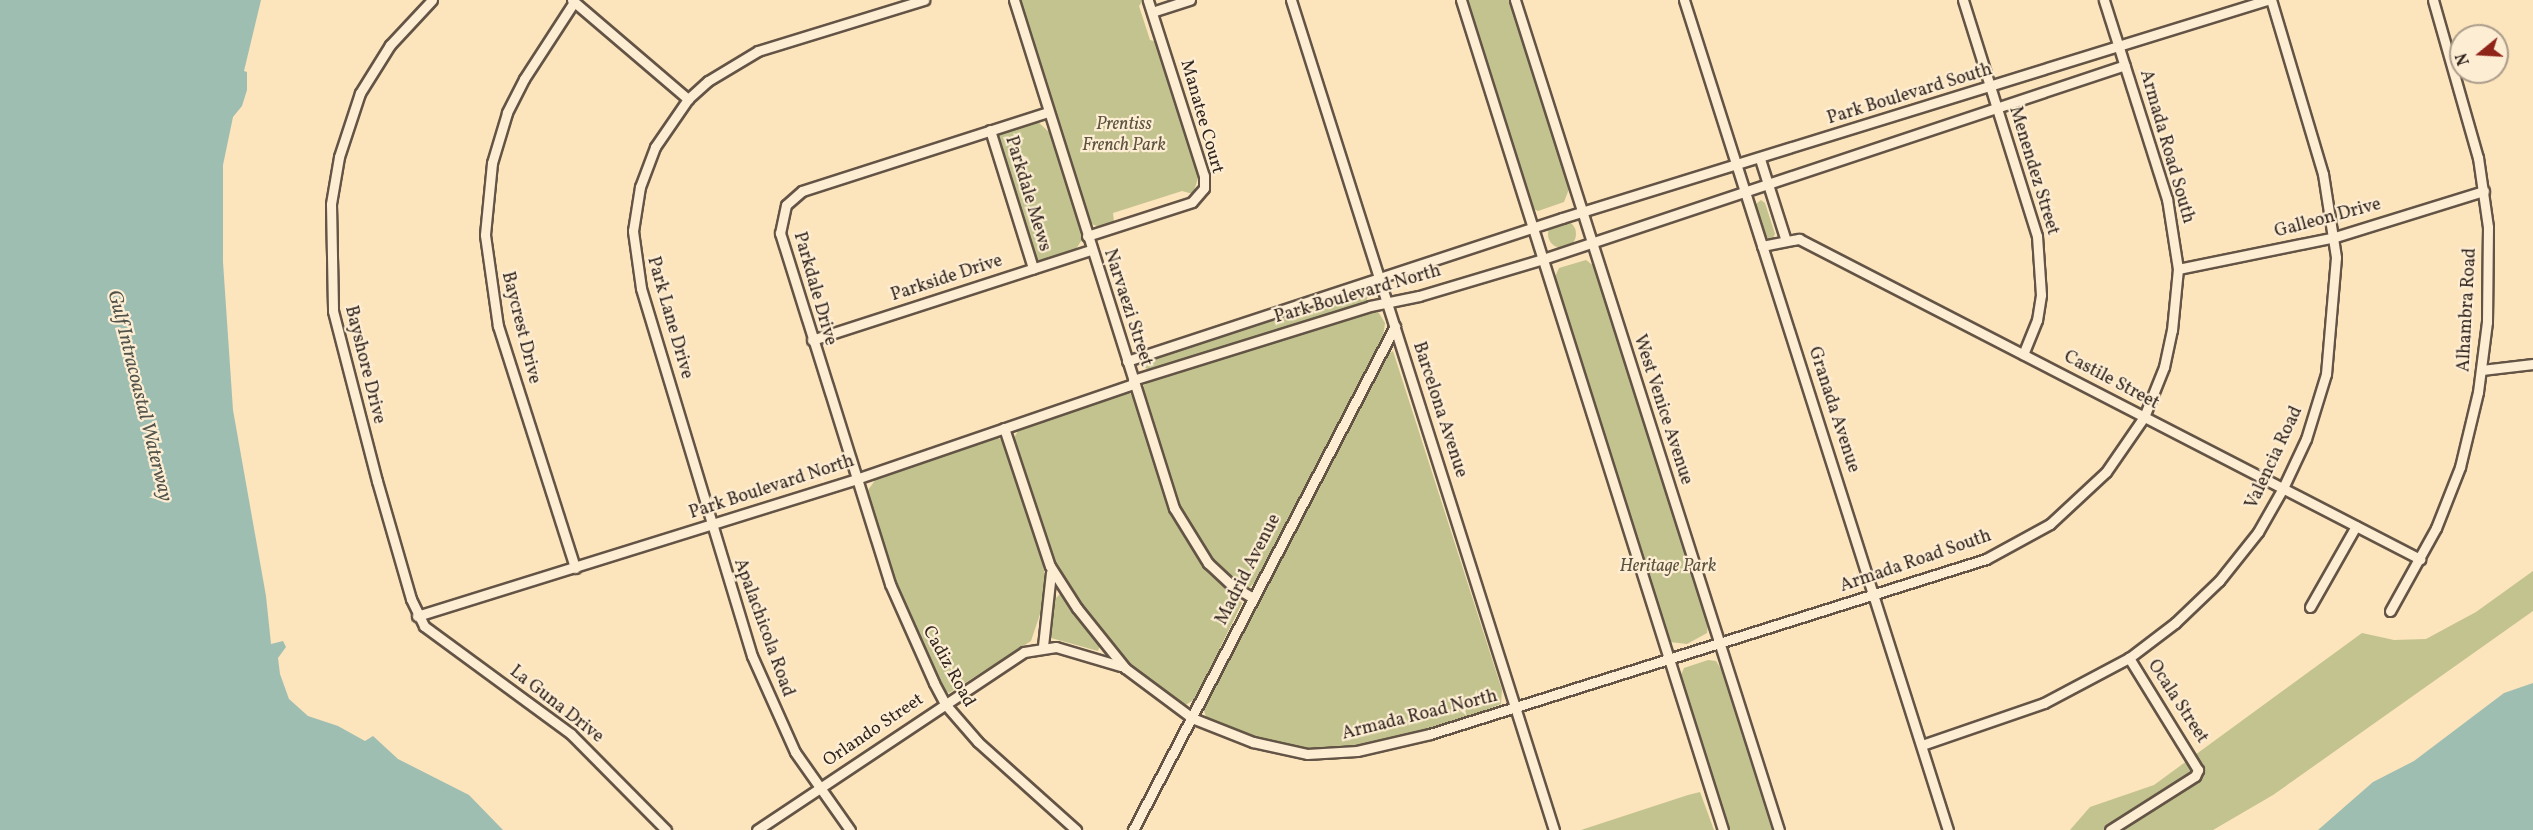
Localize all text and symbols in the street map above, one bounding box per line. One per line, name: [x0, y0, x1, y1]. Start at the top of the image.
north arrow: [2449, 24, 2509, 84]
text: N: [2452, 50, 2476, 68]
street label: Manatee Court: [1174, 58, 1228, 176]
street label: Park Boulevard South: [1825, 60, 1995, 130]
street label: Armada Road South: [2134, 68, 2198, 226]
street label: Menendez Street: [2003, 104, 2063, 238]
park label: Prentiss French Park: [1082, 115, 1166, 158]
street label: Parkdale Mews: [999, 134, 1055, 254]
street label: Galleon Drive: [2272, 194, 2384, 244]
street label: Parkdale Drive: [787, 230, 841, 348]
street label: Narvaezi Street: [1098, 247, 1156, 369]
street label: Alhambra Road: [2454, 247, 2482, 373]
street label: Parkside Drive: [888, 251, 1006, 307]
street label: Park Lane Drive: [641, 254, 697, 382]
street label: Park Boulevard North: [1272, 261, 1444, 329]
street label: Baycrest Drive: [496, 270, 544, 386]
water label: Gulf Intracoastal Waterway: [101, 288, 177, 504]
street label: Bayshore Drive: [339, 304, 389, 426]
street label: West Venice Avenue: [1627, 332, 1697, 488]
street label: Barcelona Avenue: [1407, 339, 1471, 481]
street label: Granada Avenue: [1802, 344, 1864, 476]
street label: Castile Street: [2060, 347, 2162, 415]
street label: Valencia Road: [2242, 403, 2308, 513]
street label: Park Boulevard North: [687, 451, 857, 525]
street label: Madrid Avenue: [1212, 511, 1286, 629]
street label: Armada Road South: [1837, 526, 1995, 598]
street label: Apalachicola Road: [728, 556, 798, 700]
park label: Heritage Park: [1620, 556, 1716, 578]
street label: Cadiz Road: [917, 623, 979, 711]
street label: Ocala Street: [2142, 656, 2212, 748]
street label: La Guna Drive: [505, 662, 607, 748]
street label: Armada Road North: [1340, 686, 1500, 746]
street label: Orlando Street: [820, 690, 928, 772]

